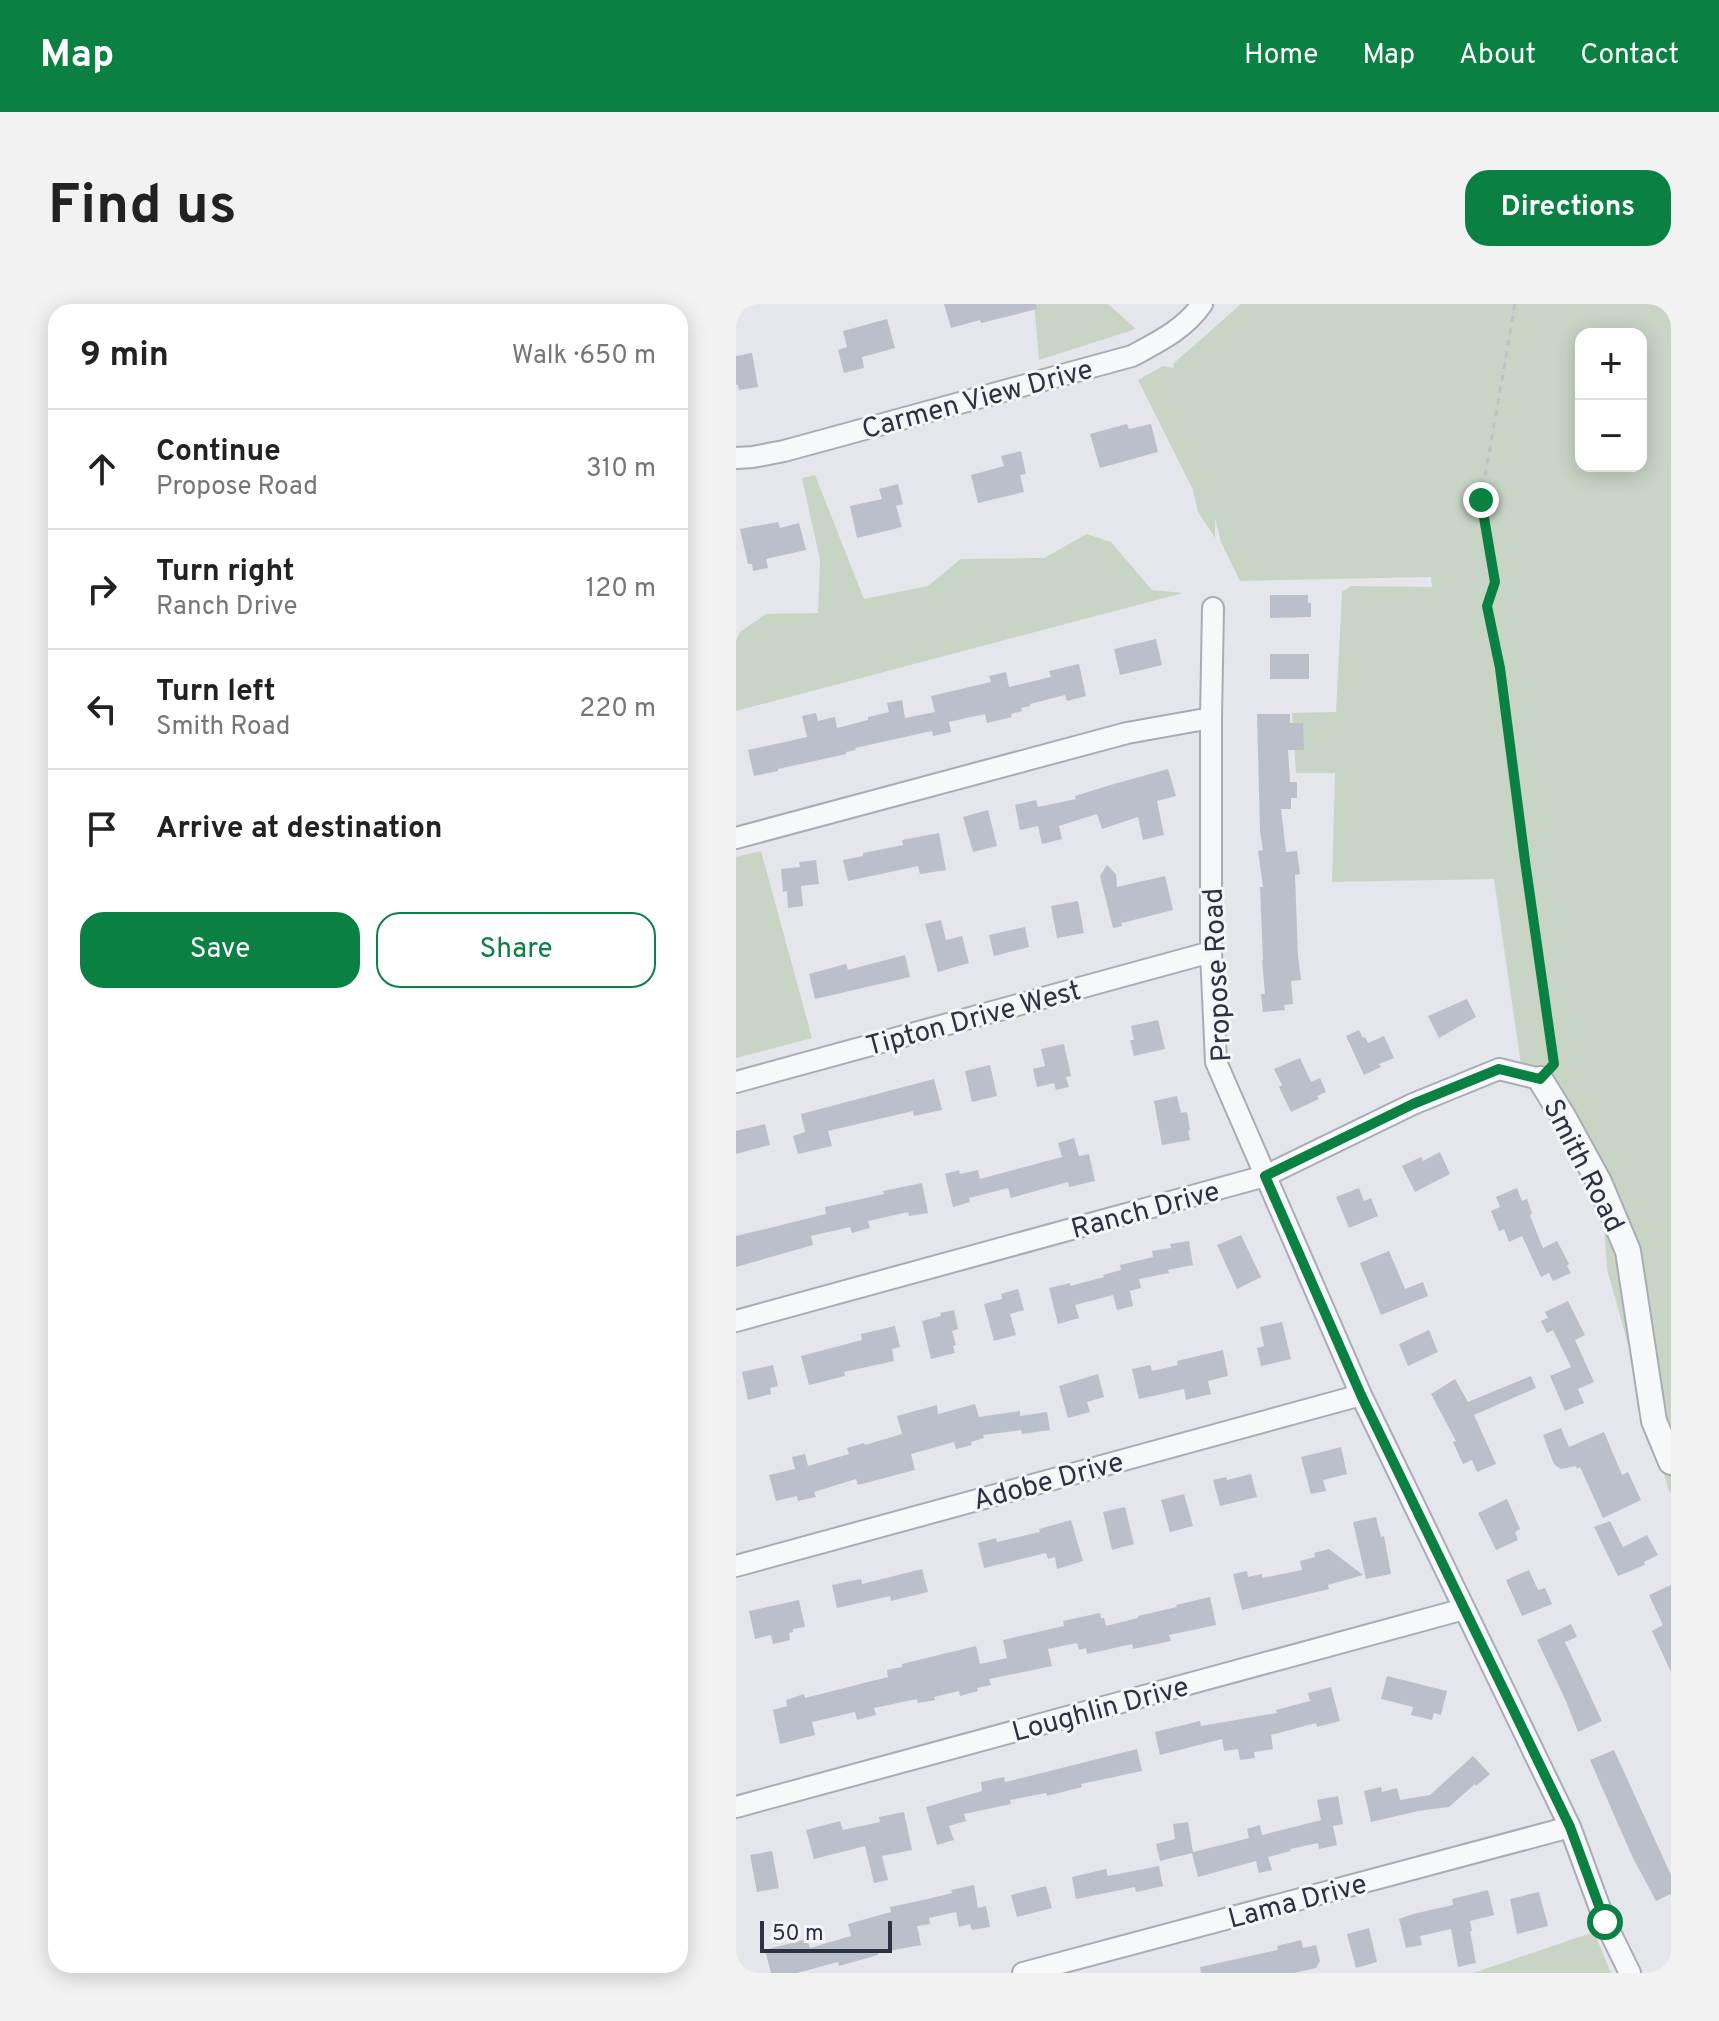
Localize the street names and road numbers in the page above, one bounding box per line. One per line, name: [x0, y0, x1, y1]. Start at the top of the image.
street label: Carmen View Drive: [858, 353, 1097, 449]
street label: Propose Road: [1196, 887, 1242, 1063]
street label: Tipton Drive West: [863, 974, 1085, 1066]
street label: Smith Road: [1533, 1094, 1631, 1239]
street label: Ranch Drive: [1068, 1175, 1224, 1249]
street label: Adobe Drive: [970, 1446, 1128, 1520]
street label: Loughlin Drive: [1008, 1670, 1193, 1752]
street label: Lama Drive: [1224, 1867, 1371, 1939]

